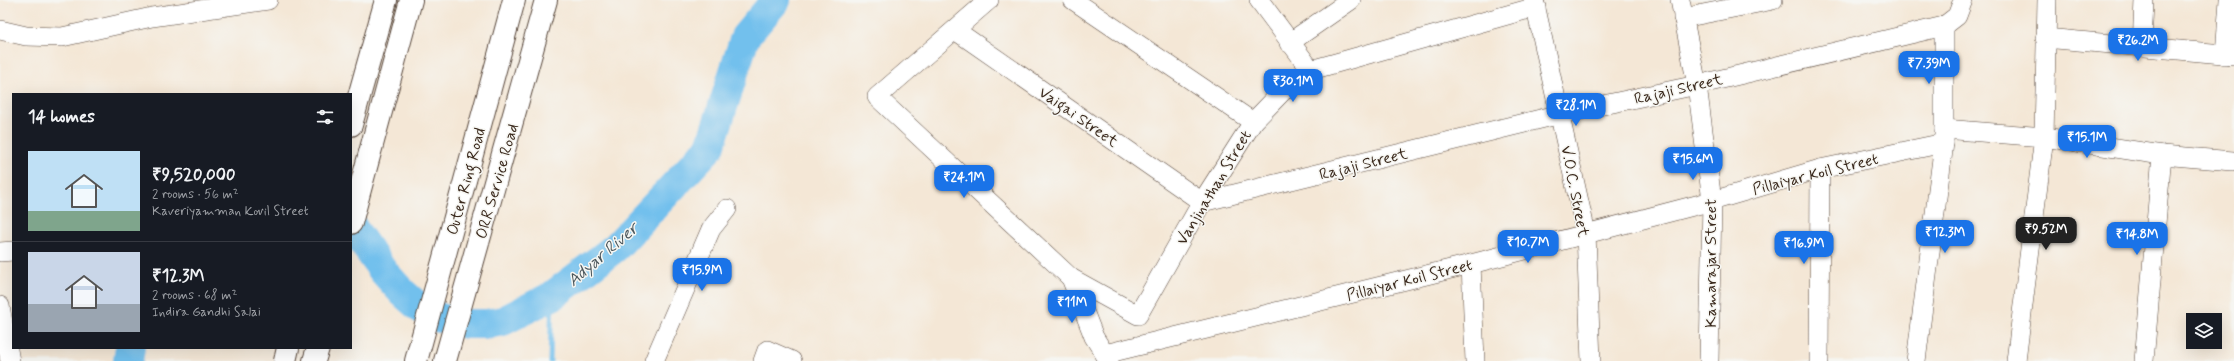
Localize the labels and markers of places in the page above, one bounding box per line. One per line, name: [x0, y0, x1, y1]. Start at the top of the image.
pin: ₹26.2M: [2105, 28, 2171, 62]
pin: ₹7.39M: [1896, 51, 1962, 85]
pin: ₹30.1M: [1260, 69, 1326, 103]
pin: ₹28.1M: [1543, 93, 1609, 127]
pin: ₹15.1M: [2054, 125, 2120, 159]
pin: ₹15.6M: [1660, 147, 1726, 181]
pin: ₹24.1M: [931, 165, 997, 199]
pin: ₹9.52M: [2013, 217, 2079, 251]
pin: ₹12.3M: [1912, 220, 1978, 254]
pin: ₹14.8M: [2104, 222, 2170, 256]
pin: ₹10.7M: [1495, 230, 1561, 264]
pin: ₹16.9M: [1771, 231, 1837, 265]
pin: ₹15.9M: [669, 258, 735, 292]
pin: ₹11M: [1048, 290, 1096, 324]

